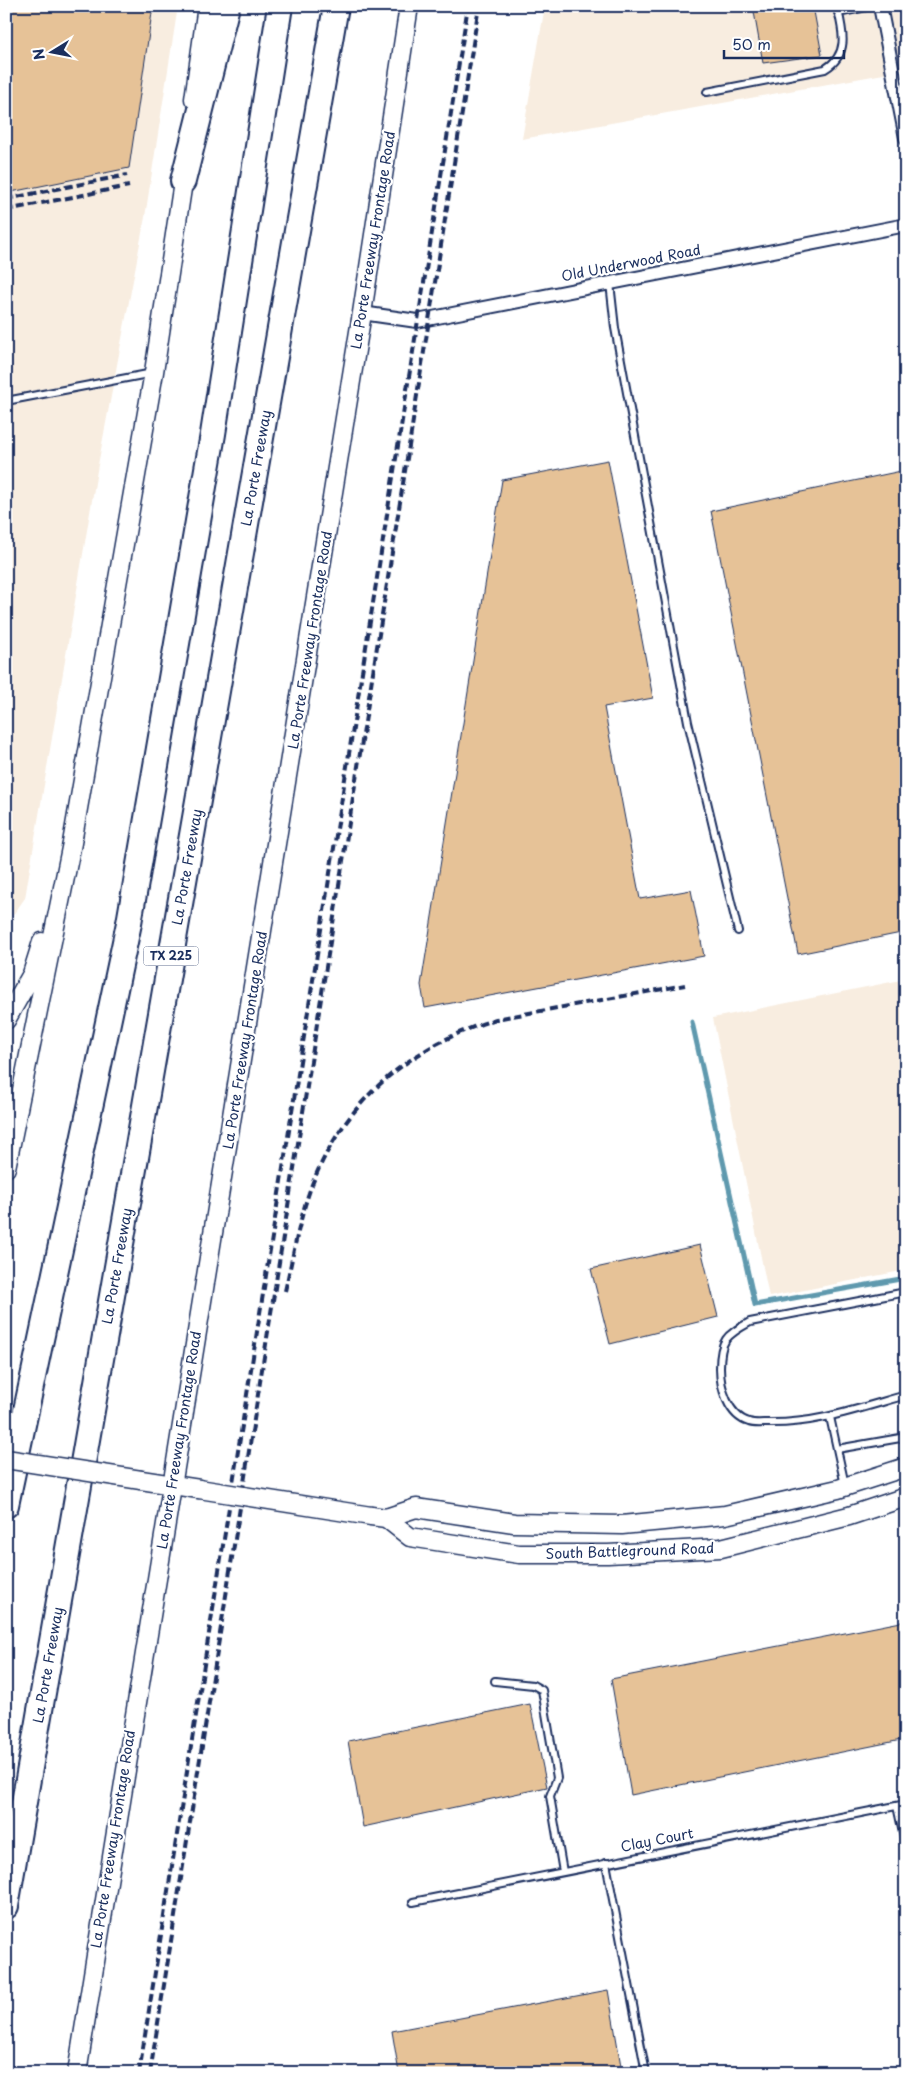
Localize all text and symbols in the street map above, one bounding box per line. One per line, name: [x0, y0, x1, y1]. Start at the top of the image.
north arrow: [28, 28, 78, 78]
scale bar: [724, 28, 844, 60]
text: 50 m: [732, 32, 771, 55]
text: N: [27, 47, 50, 62]
street label: La Porte Freeway Frontage Road: [345, 129, 400, 350]
street label: Old Underwood Road: [559, 239, 702, 286]
street label: La Porte Freeway: [235, 408, 276, 528]
street label: La Porte Freeway Frontage Road: [282, 529, 337, 750]
street label: La Porte Freeway: [166, 807, 207, 927]
street label: La Porte Freeway Frontage Road: [217, 929, 272, 1150]
road number: TX 225: [144, 946, 198, 966]
street label: La Porte Freeway: [96, 1206, 137, 1326]
street label: La Porte Freeway Frontage Road: [151, 1329, 206, 1550]
street label: South Battleground Road: [545, 1537, 715, 1564]
street label: La Porte Freeway: [27, 1605, 68, 1725]
street label: La Porte Freeway Frontage Road: [85, 1728, 140, 1949]
street label: Clay Court: [619, 1822, 695, 1857]

